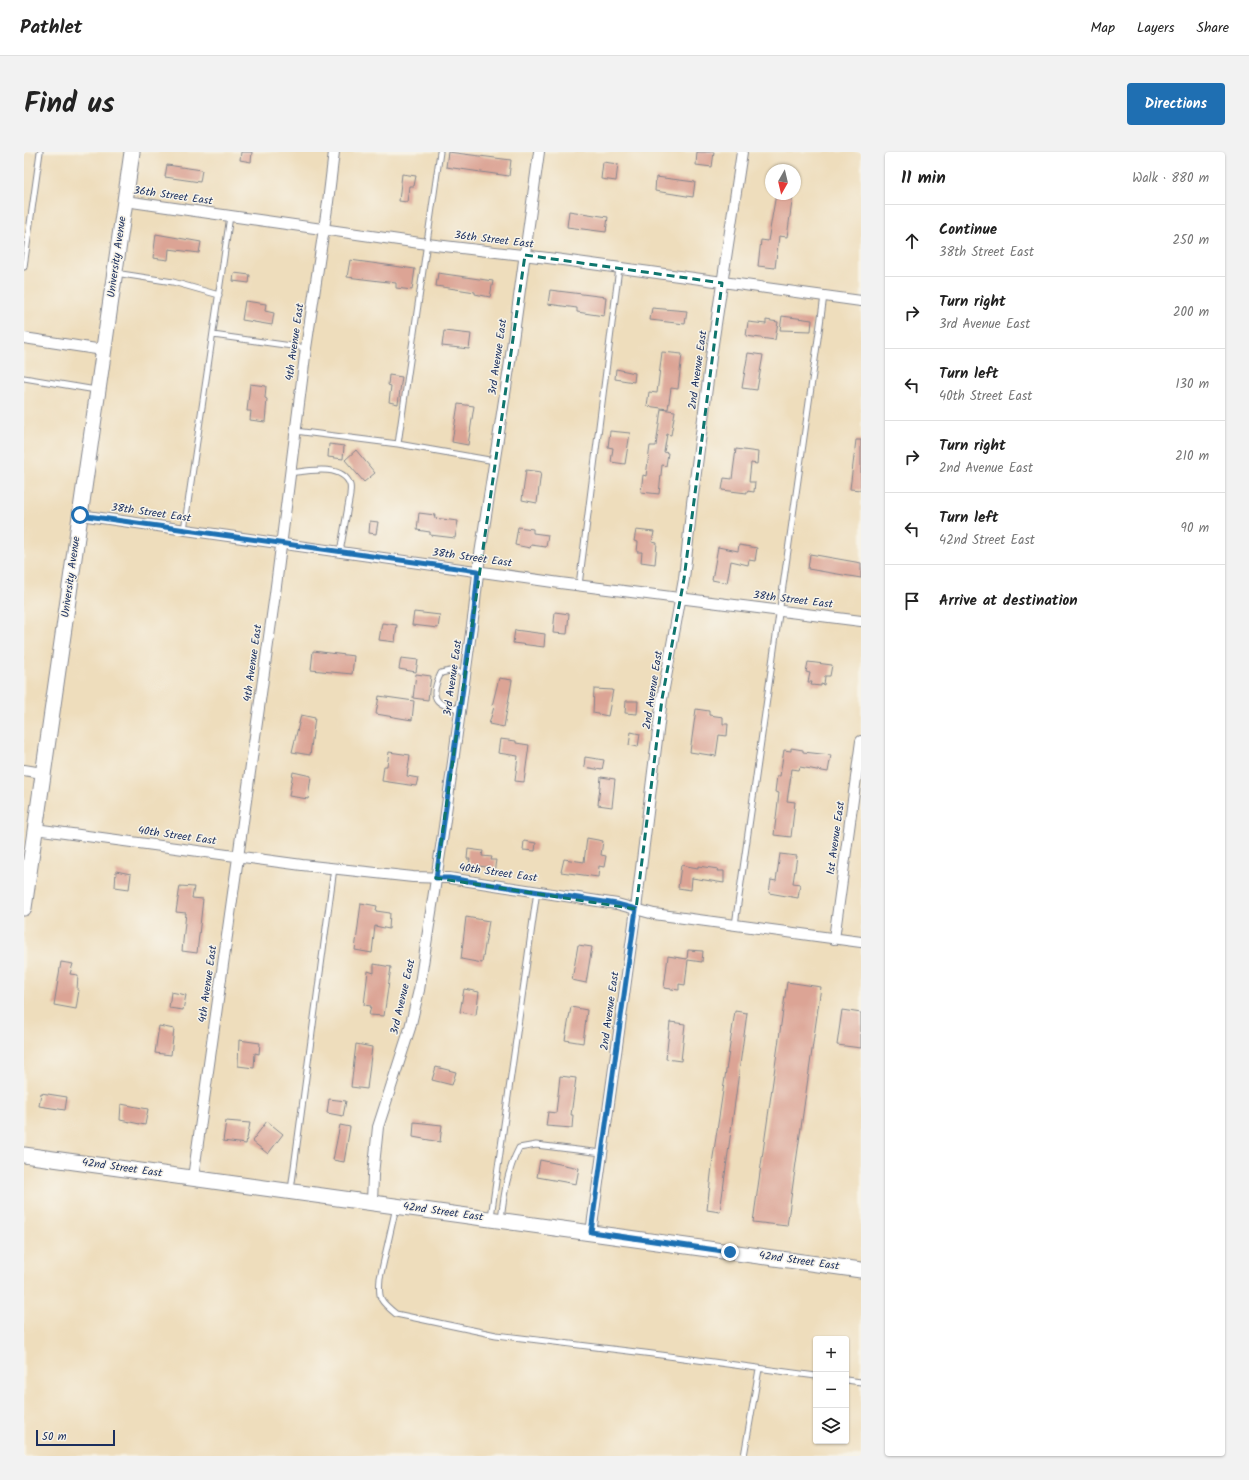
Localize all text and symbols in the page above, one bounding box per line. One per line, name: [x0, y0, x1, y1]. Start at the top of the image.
text: Pathlet: [20, 13, 82, 43]
text: Map: [1091, 17, 1115, 39]
text: Layers: [1137, 17, 1175, 39]
text: Share: [1197, 17, 1229, 39]
text: Find us: [24, 82, 115, 127]
button: Directions: [1127, 83, 1225, 125]
north arrow: [765, 164, 801, 200]
text: 11 min: [901, 165, 946, 192]
text: Walk · 880 m: [1132, 168, 1209, 189]
street label: 36th Street East: [132, 182, 214, 211]
street label: University Avenue: [102, 215, 132, 299]
text: Continue: [939, 218, 997, 242]
street label: 36th Street East: [453, 226, 535, 254]
icon: ahead: [901, 230, 923, 252]
text: 250 m: [1172, 230, 1209, 251]
text: 38th Street East: [939, 242, 1034, 263]
text: Turn right: [939, 290, 1006, 314]
street label: 4th Avenue East: [281, 301, 309, 382]
icon: right: [901, 302, 923, 324]
text: 200 m: [1173, 302, 1209, 323]
text: 3rd Avenue East: [939, 314, 1030, 335]
street label: 3rd Avenue East: [484, 317, 512, 396]
street label: 2nd Avenue East: [684, 329, 713, 411]
text: Turn left: [939, 362, 999, 386]
icon: left: [901, 374, 923, 396]
text: 130 m: [1175, 374, 1209, 395]
text: 40th Street East: [939, 386, 1032, 407]
text: Turn right: [939, 434, 1006, 458]
icon: right: [901, 446, 923, 468]
text: 210 m: [1175, 446, 1209, 467]
text: 2nd Avenue East: [939, 458, 1033, 479]
street label: 38th Street East: [110, 498, 193, 528]
route start: [71, 506, 89, 524]
text: Turn left: [939, 506, 999, 530]
icon: left: [901, 518, 923, 540]
text: 90 m: [1181, 518, 1209, 539]
text: 42nd Street East: [939, 530, 1035, 551]
street label: University Avenue: [56, 535, 86, 619]
street label: 38th Street East: [431, 543, 514, 573]
street label: 38th Street East: [752, 586, 835, 614]
text: Arrive at destination: [939, 589, 1078, 613]
icon: arrive: [901, 590, 923, 612]
street label: 4th Avenue East: [239, 622, 267, 703]
street label: 3rd Avenue East: [439, 638, 467, 717]
street label: 2nd Avenue East: [638, 649, 668, 731]
street label: 1st Avenue East: [822, 799, 850, 876]
street label: 40th Street East: [137, 822, 218, 851]
street label: 40th Street East: [458, 859, 539, 888]
street label: 4th Avenue East: [194, 943, 222, 1024]
street label: 3rd Avenue East: [386, 957, 421, 1037]
street label: 2nd Avenue East: [596, 970, 625, 1052]
street label: 42nd Street East: [81, 1153, 164, 1183]
street label: 42nd Street East: [402, 1197, 485, 1227]
route end: [721, 1243, 739, 1261]
street label: 42nd Street East: [758, 1246, 841, 1276]
map controls: [813, 1336, 849, 1444]
button: +: [813, 1336, 849, 1372]
button: −: [813, 1372, 849, 1408]
button: layers: [813, 1408, 849, 1444]
scale bar: [36, 1428, 115, 1447]
text: 50 m: [42, 1428, 67, 1446]

